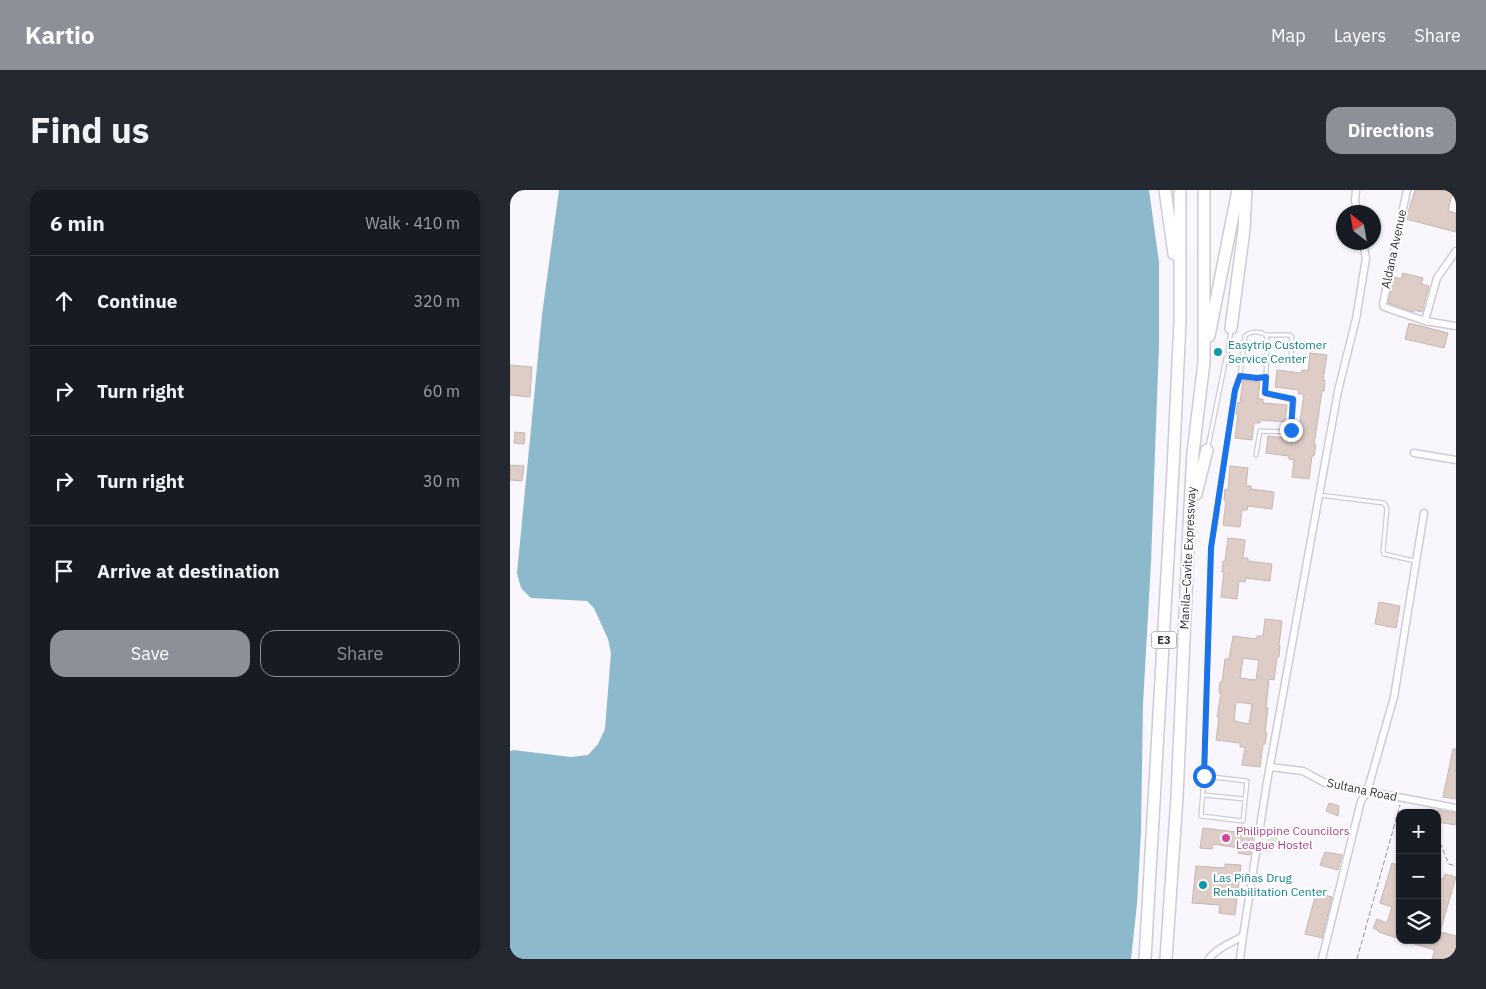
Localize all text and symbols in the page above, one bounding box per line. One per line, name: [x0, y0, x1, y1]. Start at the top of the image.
text: Kartio: [25, 19, 95, 51]
text: Map: [1271, 24, 1306, 47]
text: Layers: [1334, 24, 1386, 47]
text: Share: [1414, 24, 1461, 47]
text: Find us: [30, 107, 149, 153]
button: Directions: [1326, 107, 1456, 154]
north arrow: [1336, 205, 1381, 250]
street label: Aldana Avenue: [1378, 208, 1409, 290]
text: 6 min: [50, 209, 105, 237]
text: Walk · 410 m: [365, 213, 460, 233]
icon: ahead: [50, 287, 78, 315]
text: Continue: [97, 289, 177, 313]
text: 320 m: [413, 291, 460, 311]
place label: Easytrip Customer Service Center: [1228, 337, 1327, 366]
marker: Easytrip Customer Service Center: [1212, 346, 1224, 358]
icon: right: [50, 377, 78, 405]
text: Turn right: [97, 379, 184, 403]
text: 60 m: [423, 381, 460, 401]
route end: [1280, 419, 1303, 442]
icon: right: [50, 467, 78, 495]
text: Turn right: [97, 469, 184, 493]
text: 30 m: [423, 471, 460, 491]
street label: Manila–Cavite Expressway: [1176, 486, 1199, 630]
icon: arrive: [50, 557, 78, 585]
text: Arrive at destination: [97, 559, 280, 583]
button: Save: [50, 630, 250, 677]
button: Share: [260, 630, 460, 677]
road number: E3: [1152, 632, 1176, 648]
route start: [1193, 765, 1216, 788]
street label: Sultana Road: [1326, 775, 1399, 804]
map controls: [1396, 809, 1441, 944]
button: +: [1396, 809, 1441, 854]
place label: Philippine Councilors League Hostel: [1236, 823, 1350, 852]
marker: Philippine Councilors League Hostel: [1220, 832, 1232, 844]
button: −: [1396, 854, 1441, 899]
place label: Las Piñas Drug Rehabilitation Center: [1213, 870, 1327, 899]
marker: Las Piñas Drug Rehabilitation Center: [1197, 879, 1209, 891]
button: layers: [1396, 899, 1441, 944]

